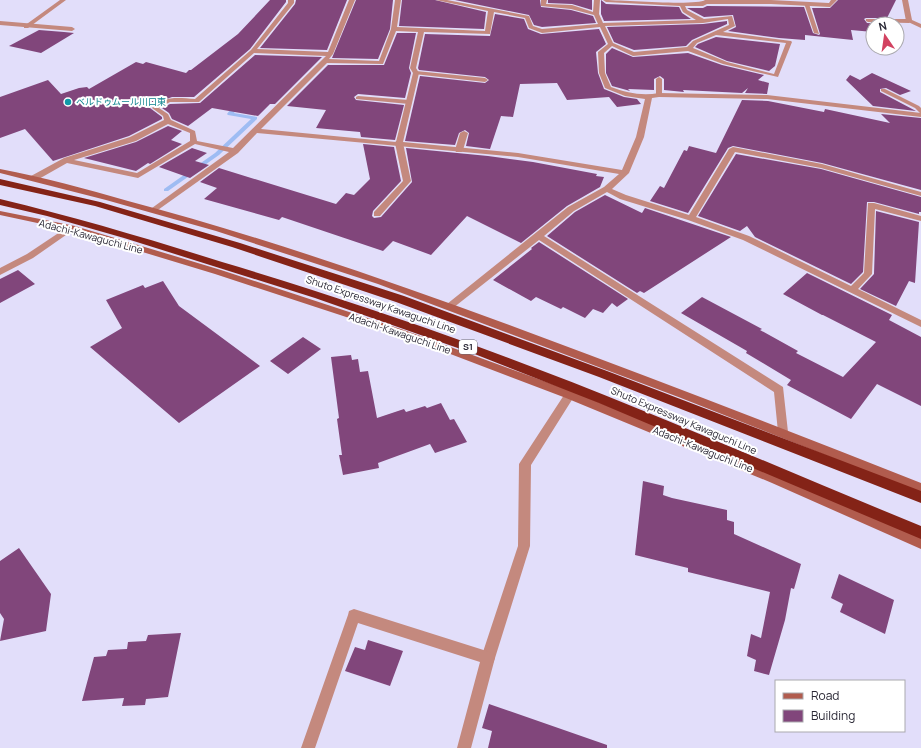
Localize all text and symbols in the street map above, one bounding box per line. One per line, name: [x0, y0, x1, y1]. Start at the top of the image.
north arrow: [865, 16, 905, 56]
text: N: [877, 18, 888, 34]
place label: ベルドゥムール川口東: [76, 95, 166, 108]
marker: ベルドゥムール川口東: [63, 97, 73, 107]
street label: Adachi-Kawaguchi Line: [38, 215, 145, 257]
street label: Shuto Expressway Kawaguchi Line: [304, 272, 458, 336]
street label: Adachi-Kawaguchi Line: [347, 309, 453, 357]
road number: S1: [459, 340, 477, 354]
street label: Shuto Expressway Kawaguchi Line: [609, 383, 759, 457]
street label: Adachi-Kawaguchi Line: [651, 422, 755, 476]
legend: [775, 680, 905, 732]
text: Road: [811, 687, 839, 704]
text: Building: [811, 707, 855, 724]

